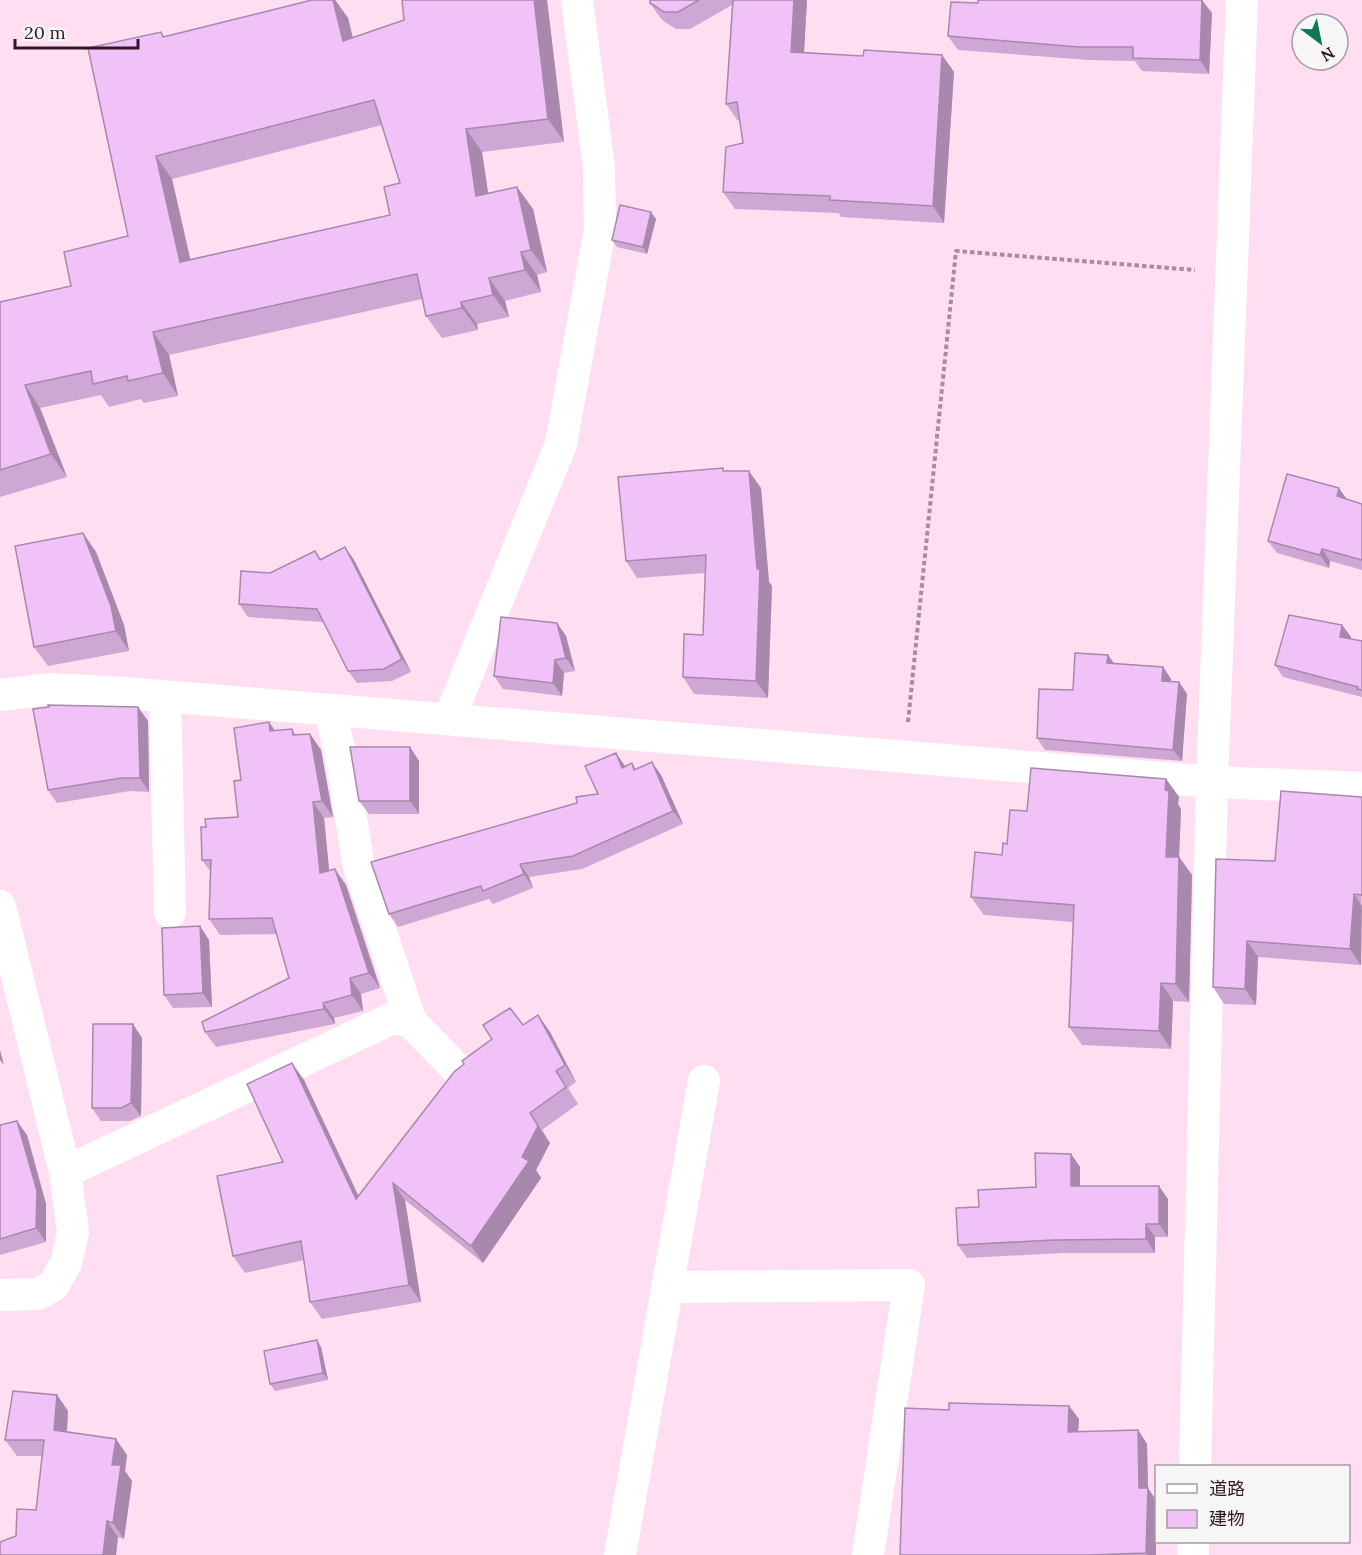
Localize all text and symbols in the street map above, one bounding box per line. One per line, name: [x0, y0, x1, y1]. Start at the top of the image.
scale bar: [15, 12, 138, 50]
north arrow: [1290, 12, 1350, 72]
text: 20 m: [24, 21, 66, 44]
text: N: [1317, 43, 1338, 66]
legend: [1155, 1465, 1350, 1543]
text: 道路: [1209, 1477, 1245, 1500]
text: 建物: [1209, 1507, 1245, 1530]

